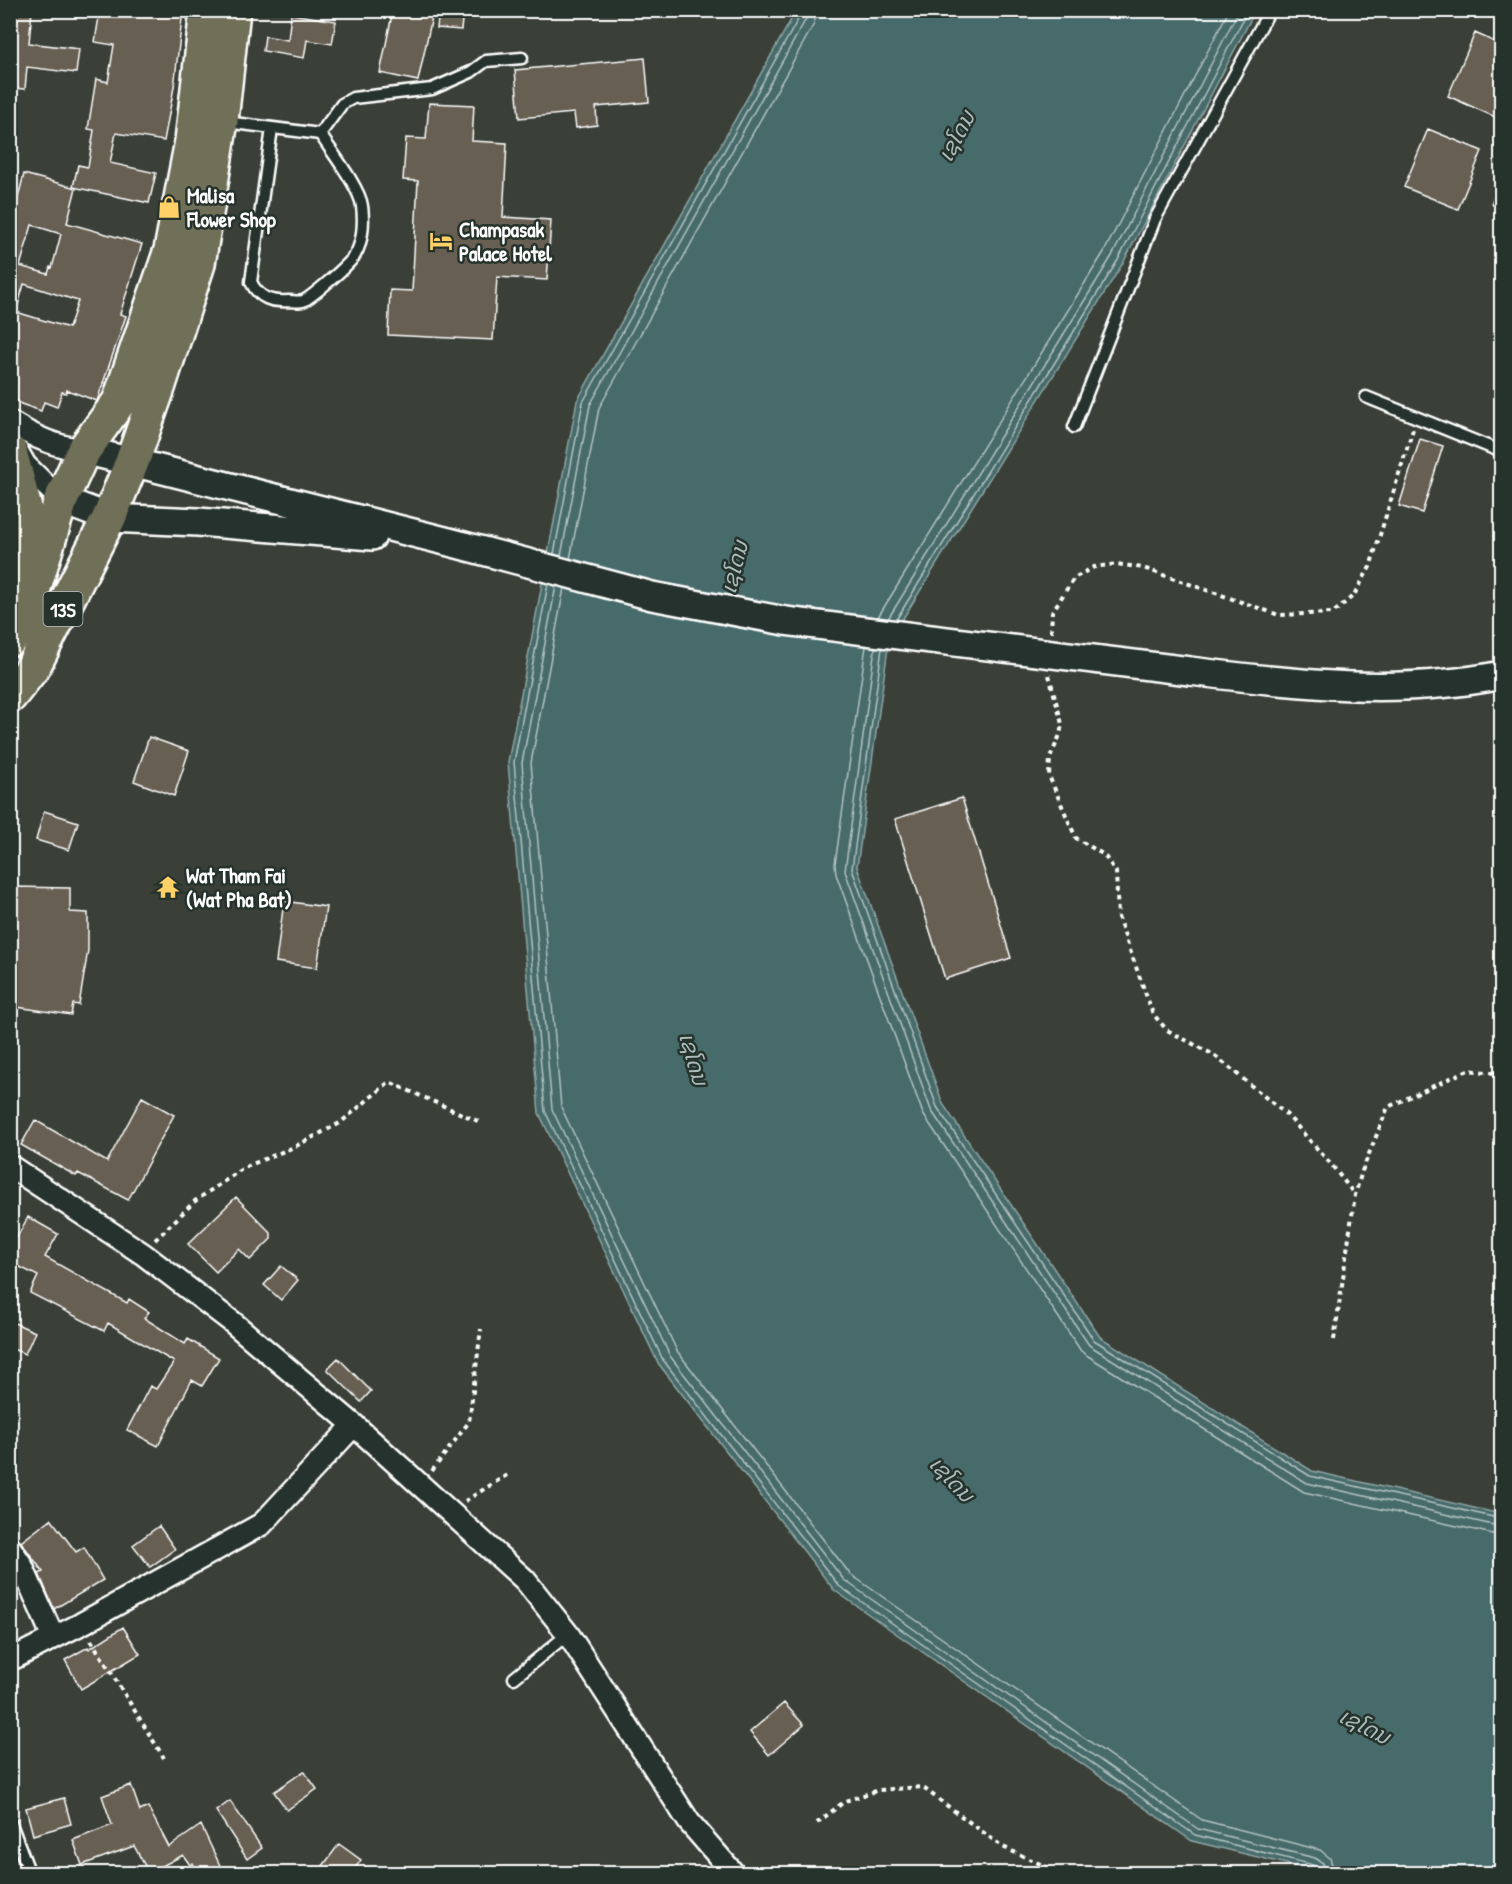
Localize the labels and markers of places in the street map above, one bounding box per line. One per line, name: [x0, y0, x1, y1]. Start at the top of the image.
place label: Malisa Flower Shop: [186, 181, 277, 235]
shop icon: Malisa Flower Shop: [156, 194, 182, 220]
place label: Champasak Palace Hotel: [459, 215, 552, 268]
hotel icon: Champasak Palace Hotel: [428, 228, 454, 254]
place label: Wat Tham Fai (Wat Pha Bat): [186, 861, 292, 914]
temple icon: Wat Tham Fai (Wat Pha Bat): [155, 874, 181, 900]

